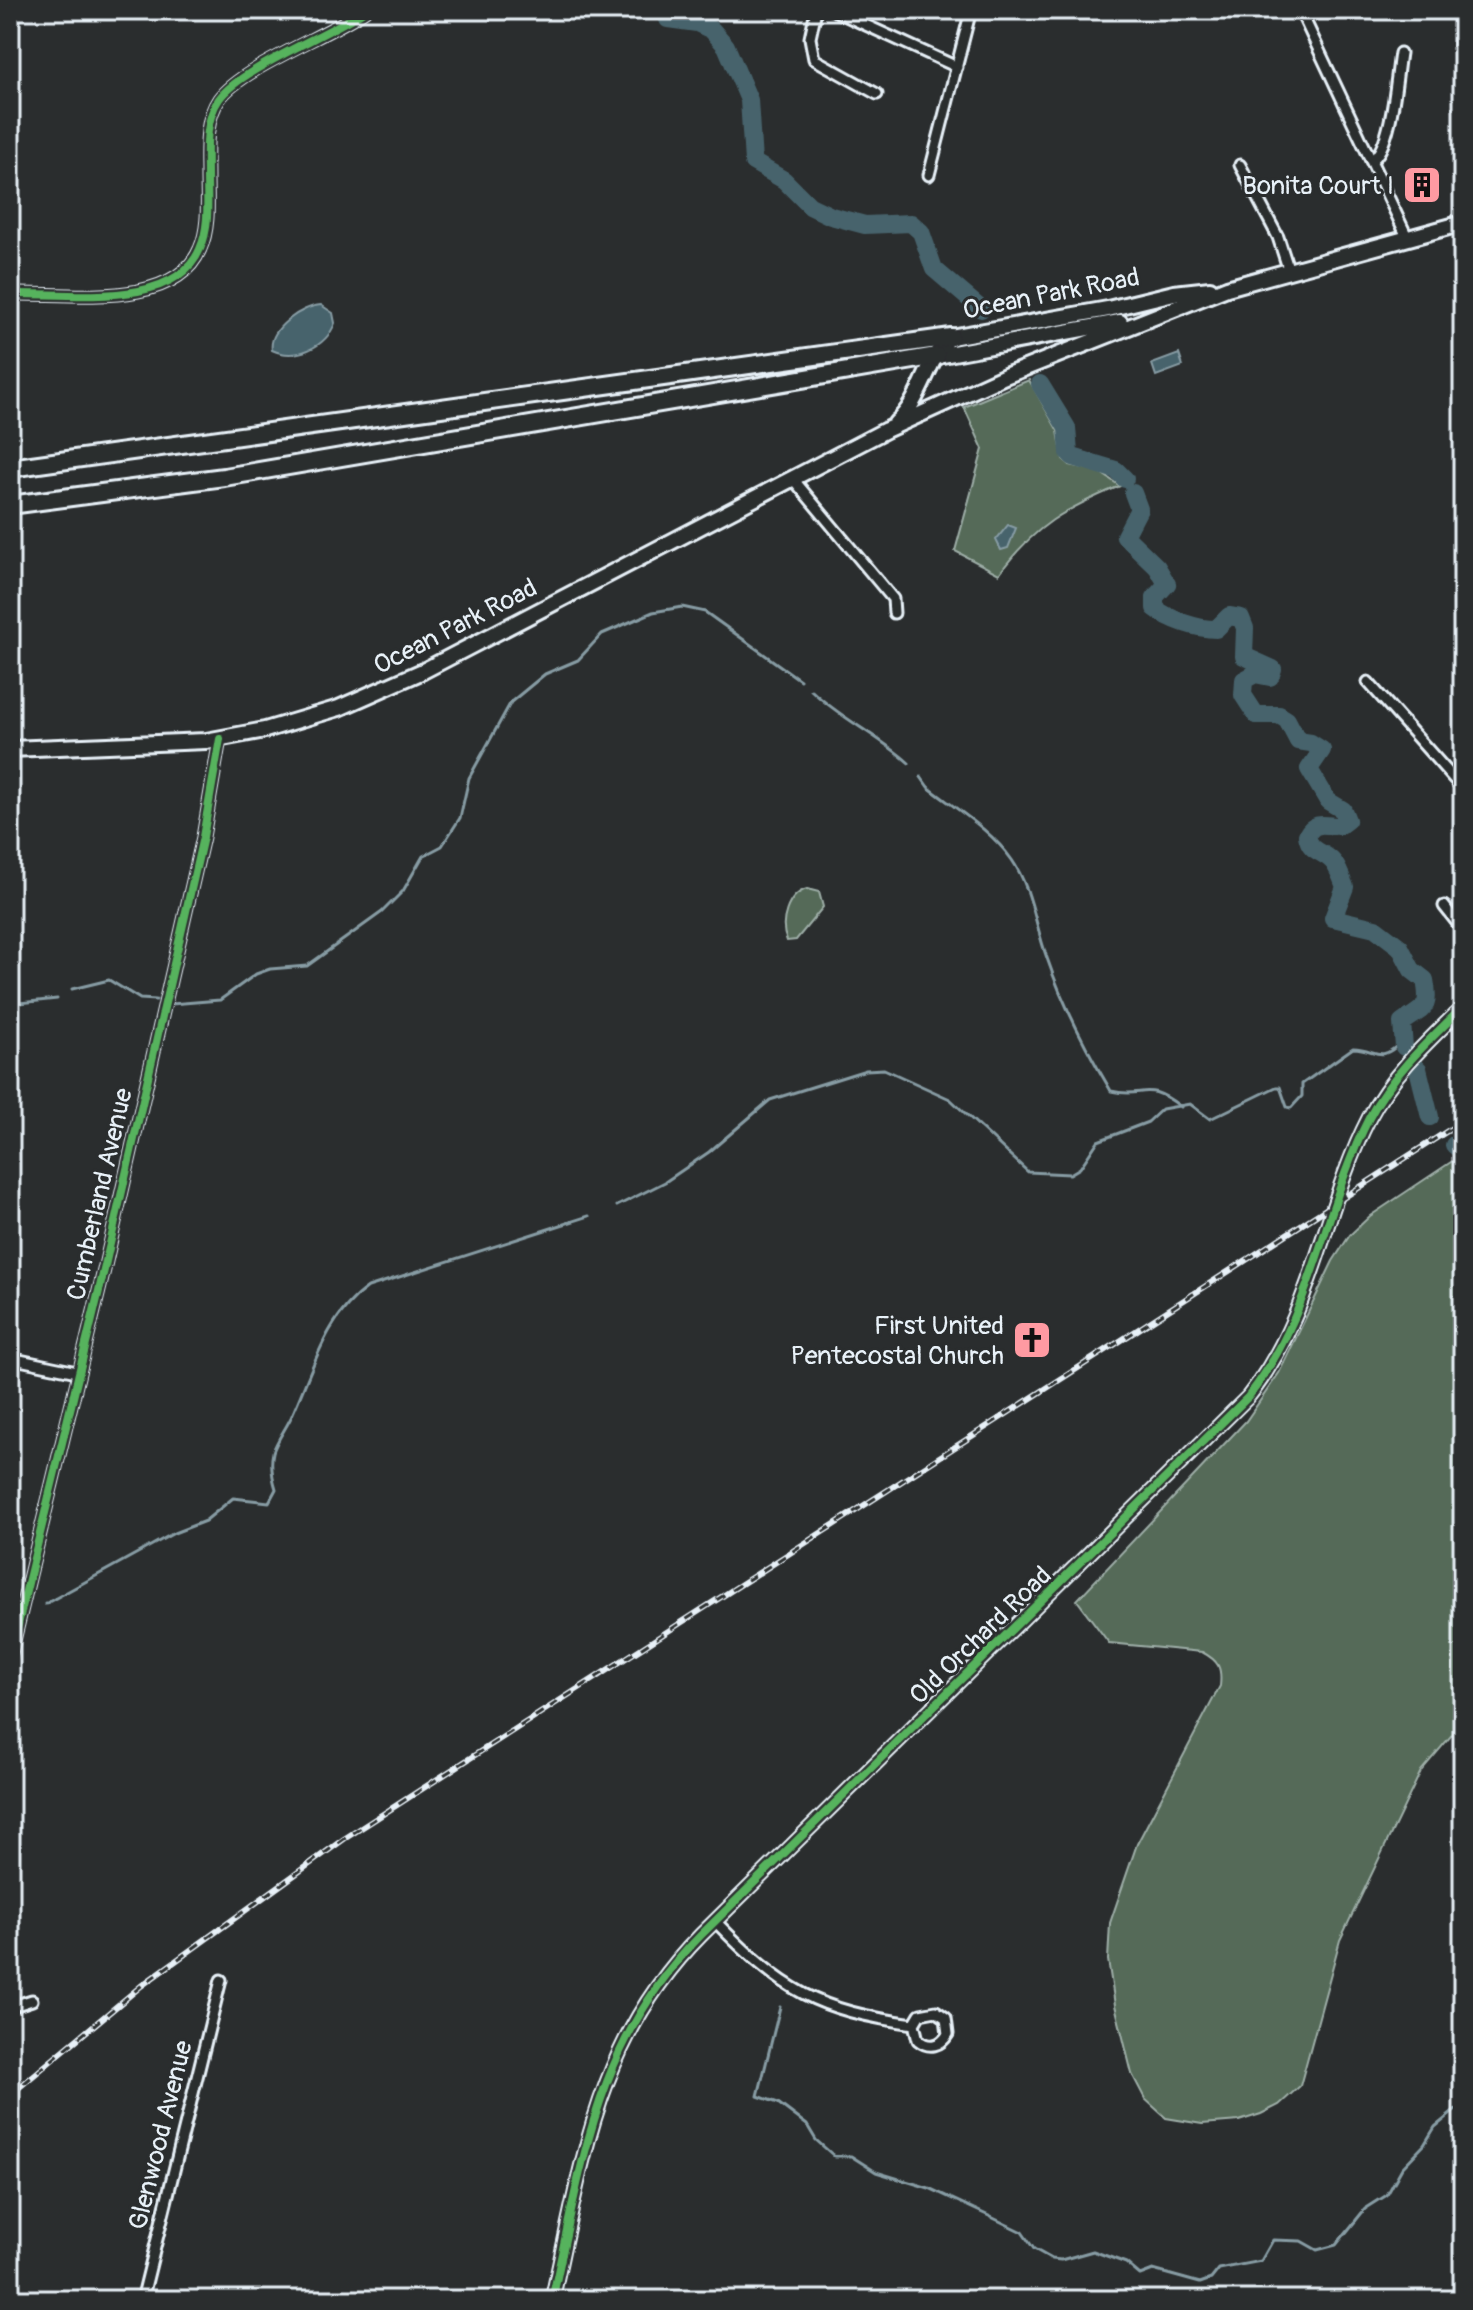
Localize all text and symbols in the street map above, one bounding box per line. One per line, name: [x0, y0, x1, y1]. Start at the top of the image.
building icon: Bonita Court I: [1401, 164, 1443, 206]
place label: Bonita Court I: [1242, 170, 1394, 202]
street label: Ocean Park Road: [960, 261, 1142, 327]
street label: Ocean Park Road: [368, 572, 543, 682]
street label: Cumberland Avenue: [60, 1085, 140, 1303]
place label: First United Pentecostal Church: [790, 1310, 1004, 1372]
church icon: First United Pentecostal Church: [1011, 1319, 1053, 1361]
street label: Old Orchard Road: [903, 1560, 1058, 1712]
street label: Glenwood Avenue: [122, 2037, 200, 2233]

